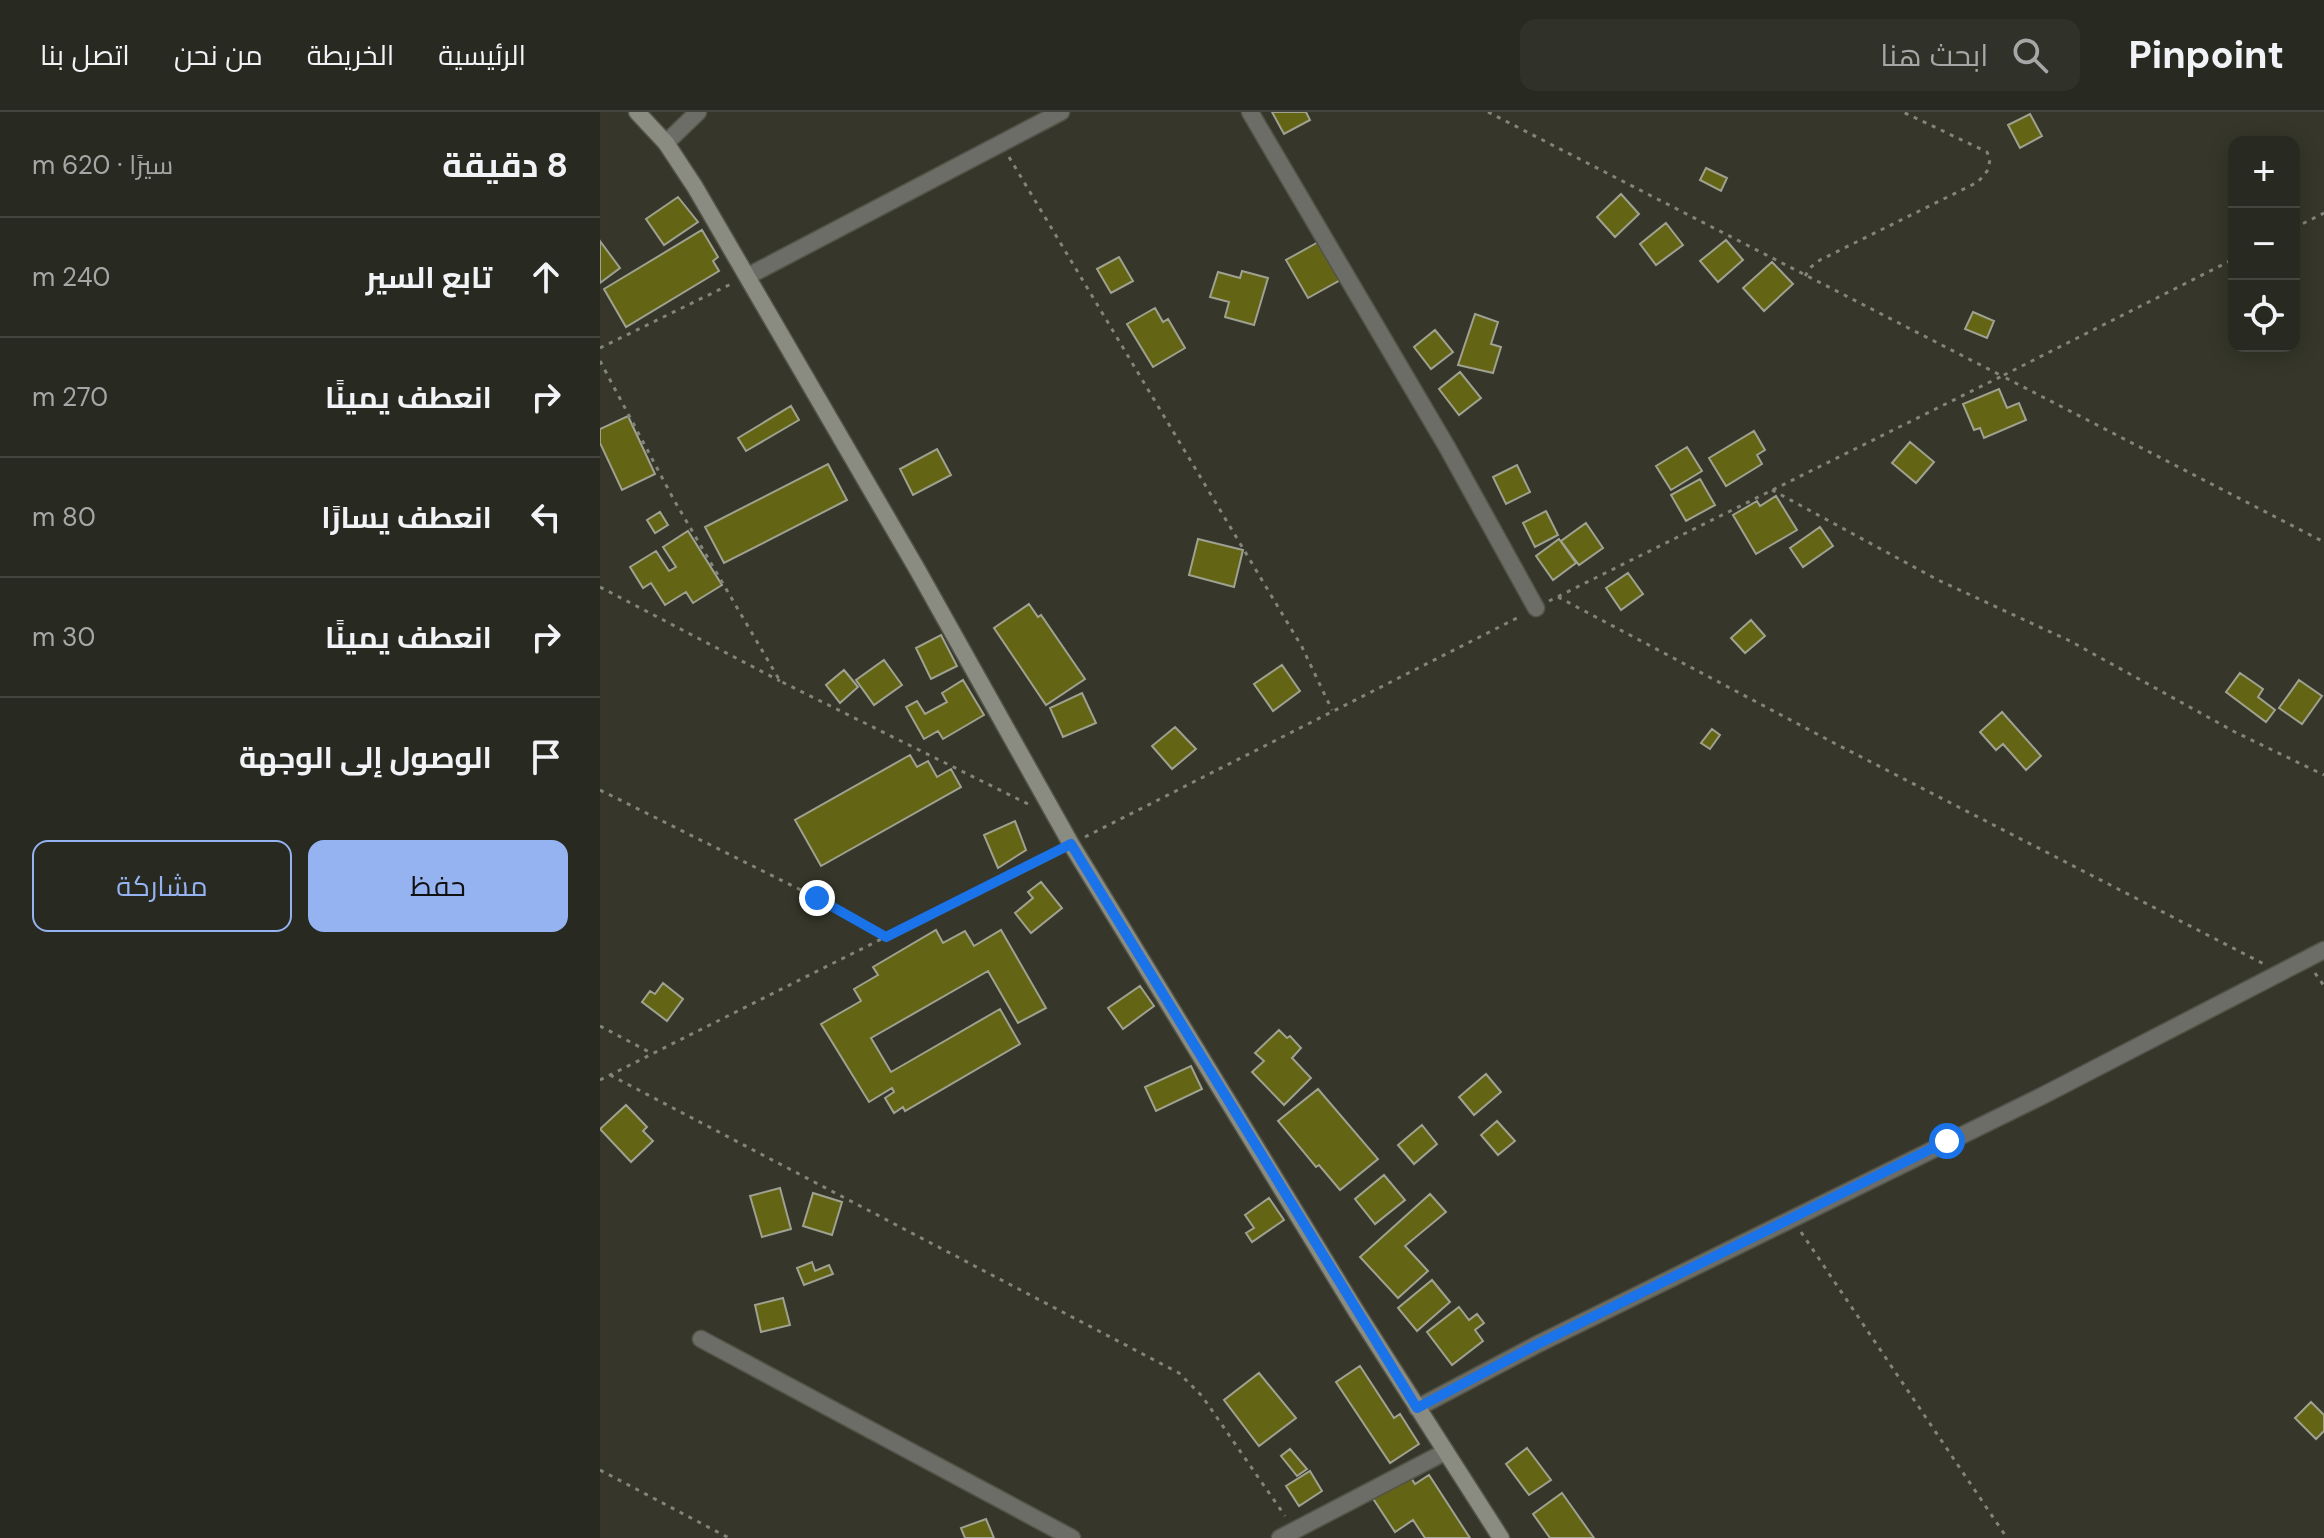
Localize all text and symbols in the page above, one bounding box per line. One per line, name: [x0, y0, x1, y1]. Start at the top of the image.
search box: [1520, 19, 2080, 91]
text: Pinpoint: [2128, 30, 2284, 80]
icon: search: [2008, 33, 2052, 77]
text: ابحث هنا: [1880, 36, 1988, 75]
text: اتصل بنا: [40, 37, 130, 74]
text: من نحن: [174, 37, 263, 74]
text: الخريطة: [307, 37, 394, 74]
text: الرئيسية: [438, 37, 526, 74]
map controls: [2228, 136, 2300, 352]
button: +: [2228, 136, 2300, 208]
text: 8 دقيقة: [442, 143, 568, 188]
text: سيرًا · 620 m: [32, 148, 173, 182]
button: −: [2228, 208, 2300, 280]
icon: ahead: [524, 255, 568, 299]
text: تابع السير: [366, 258, 492, 297]
text: 240 m: [32, 260, 110, 294]
button: locate: [2228, 280, 2300, 352]
icon: right: [524, 375, 568, 419]
text: انعطف يمينًا: [325, 378, 492, 417]
text: 270 m: [32, 380, 108, 414]
icon: left: [524, 495, 568, 539]
text: انعطف يسارًا: [321, 498, 492, 537]
text: 80 m: [32, 500, 96, 534]
icon: right: [524, 615, 568, 659]
text: انعطف يمينًا: [325, 618, 492, 657]
text: 30 m: [32, 620, 95, 654]
icon: arrive: [524, 735, 568, 779]
text: الوصول إلى الوجهة: [239, 738, 492, 777]
button: مشاركة: [32, 840, 292, 932]
button: حفظ: [308, 840, 568, 932]
route end: [799, 880, 835, 916]
route start: [1929, 1123, 1965, 1159]

